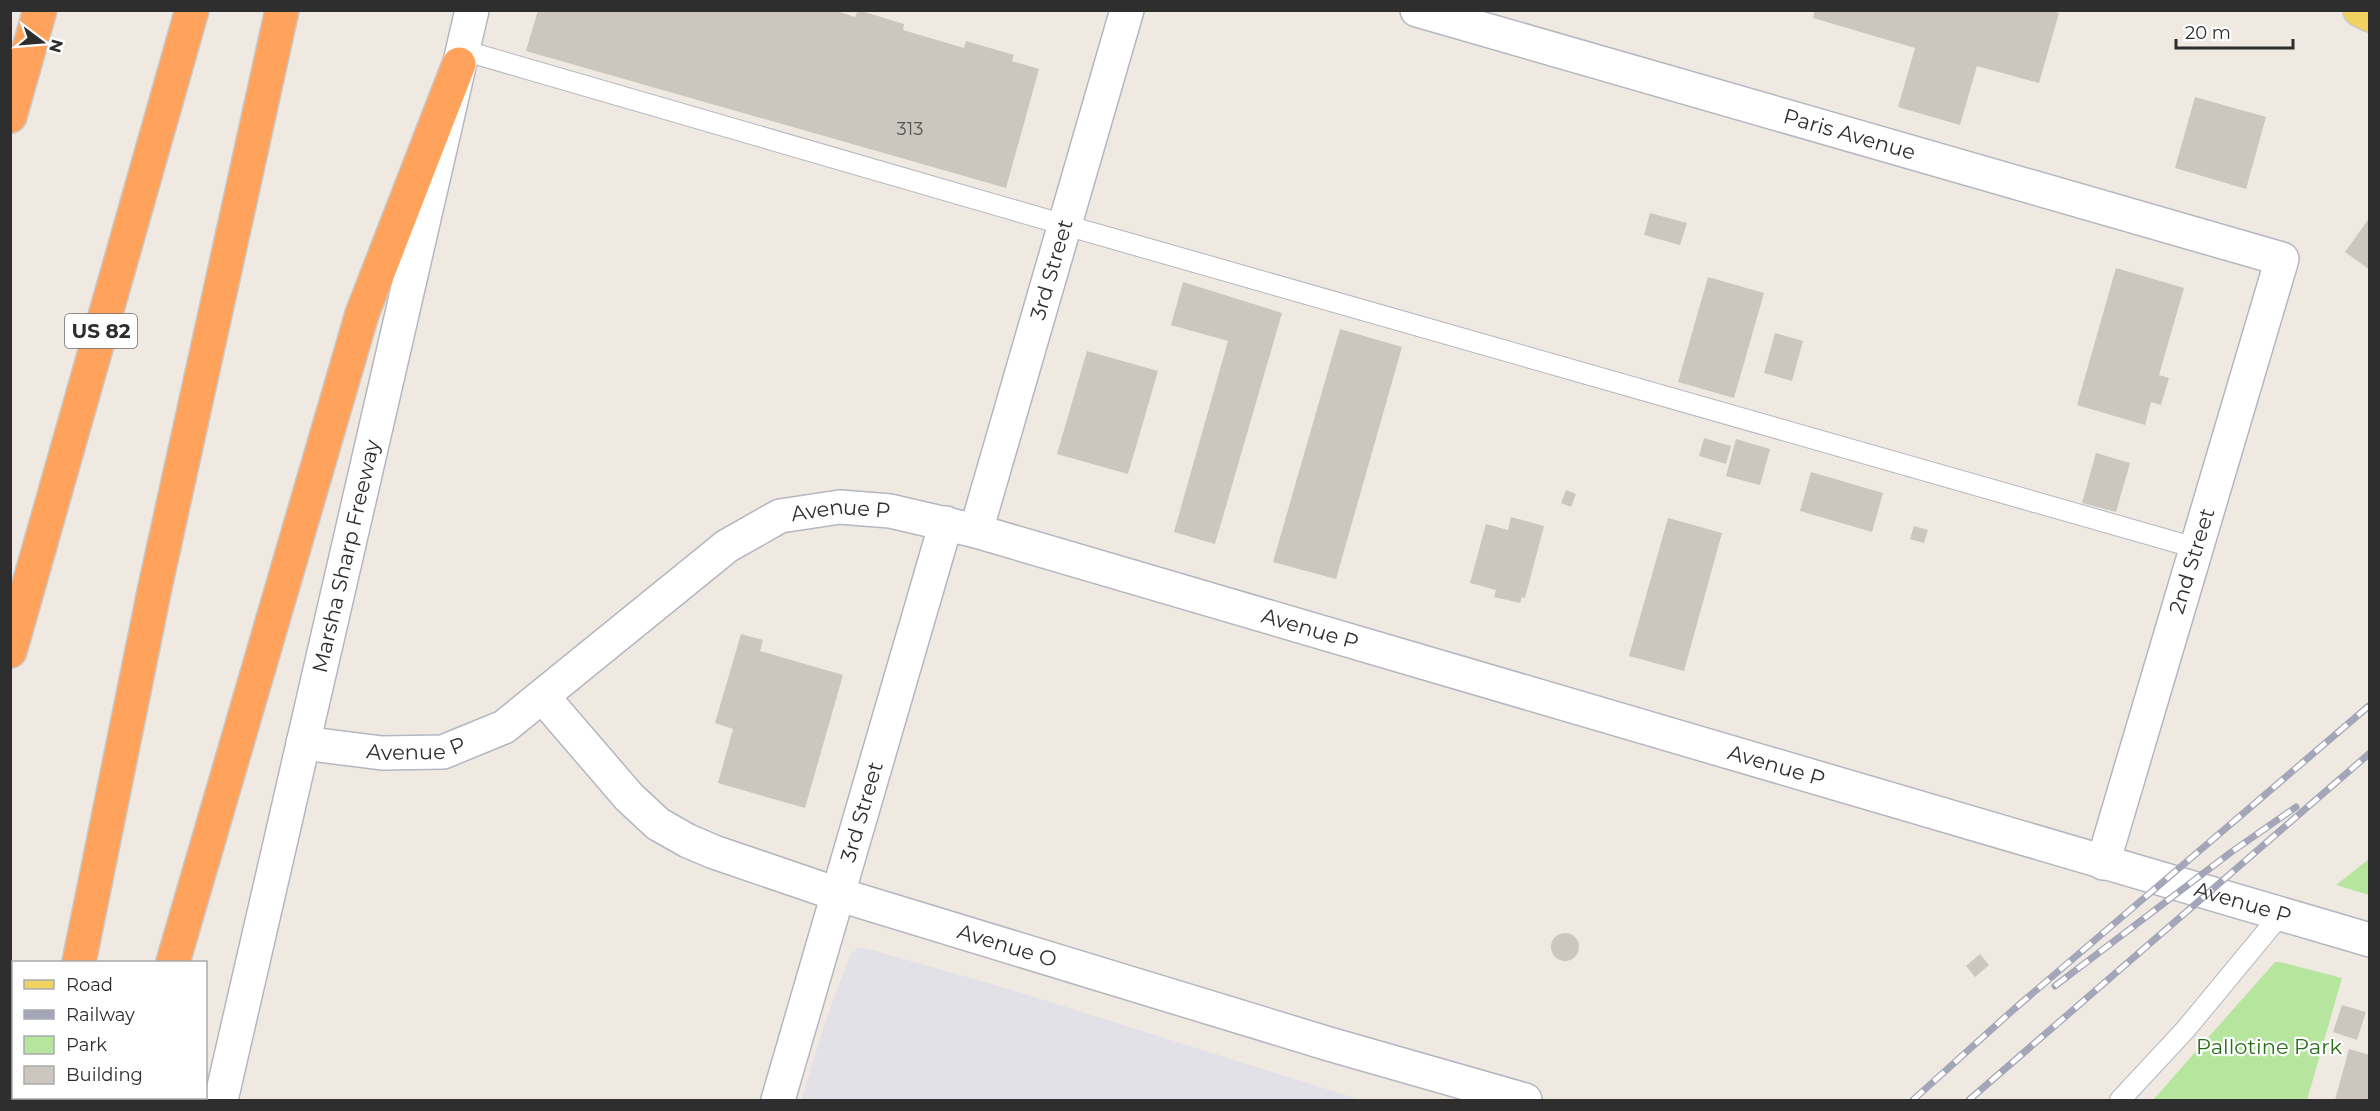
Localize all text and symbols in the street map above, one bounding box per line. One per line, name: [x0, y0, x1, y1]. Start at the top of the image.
north arrow: [12, 12, 72, 72]
scale bar: [2176, 12, 2293, 50]
text: 20 m: [2185, 22, 2231, 44]
text: N: [45, 37, 67, 55]
street label: Paris Avenue: [1781, 103, 1918, 165]
house number: 313: [897, 118, 923, 140]
street label: 3rd Street: [1025, 217, 1078, 323]
road number: US 82: [65, 314, 137, 348]
street label: Marsha Sharp Freeway: [307, 436, 385, 675]
street label: Avenue P: [789, 494, 891, 526]
street label: 2nd Street: [2164, 505, 2219, 617]
street label: Avenue P: [1259, 602, 1362, 655]
street label: Avenue P: [365, 731, 469, 765]
street label: Avenue P: [1725, 739, 1828, 791]
street label: 3rd Street: [835, 759, 888, 865]
street label: Avenue P: [2191, 876, 2294, 928]
street label: Avenue O: [955, 918, 1060, 972]
legend: [12, 961, 207, 1099]
text: Road: [66, 974, 113, 996]
text: Railway: [66, 1004, 135, 1026]
text: Park: [66, 1034, 107, 1056]
park label: Pallotine Park: [2196, 1034, 2343, 1059]
text: Building: [66, 1064, 143, 1086]

